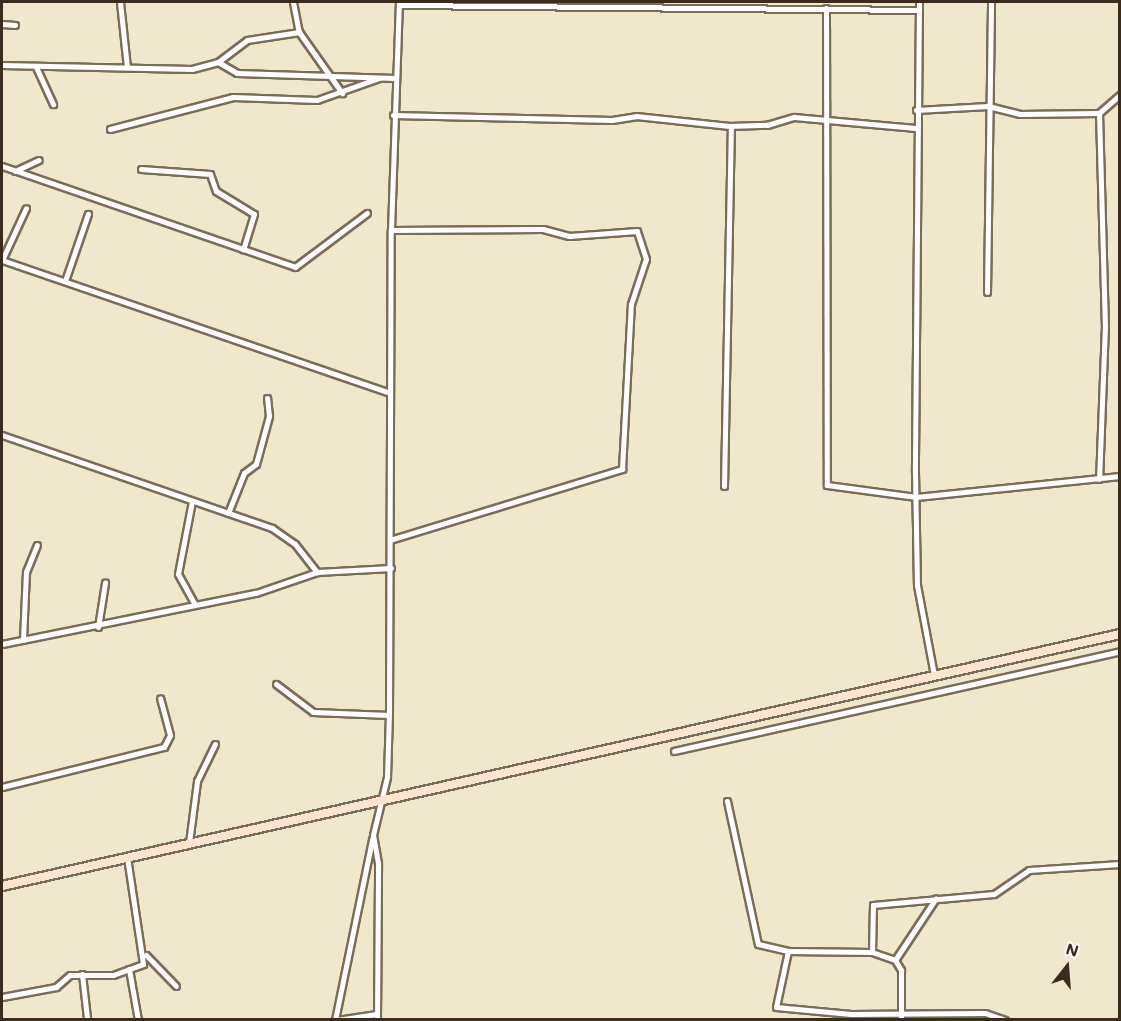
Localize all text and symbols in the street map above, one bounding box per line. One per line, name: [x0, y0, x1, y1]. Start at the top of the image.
north arrow: [1037, 937, 1097, 997]
text: N: [1064, 937, 1081, 961]

